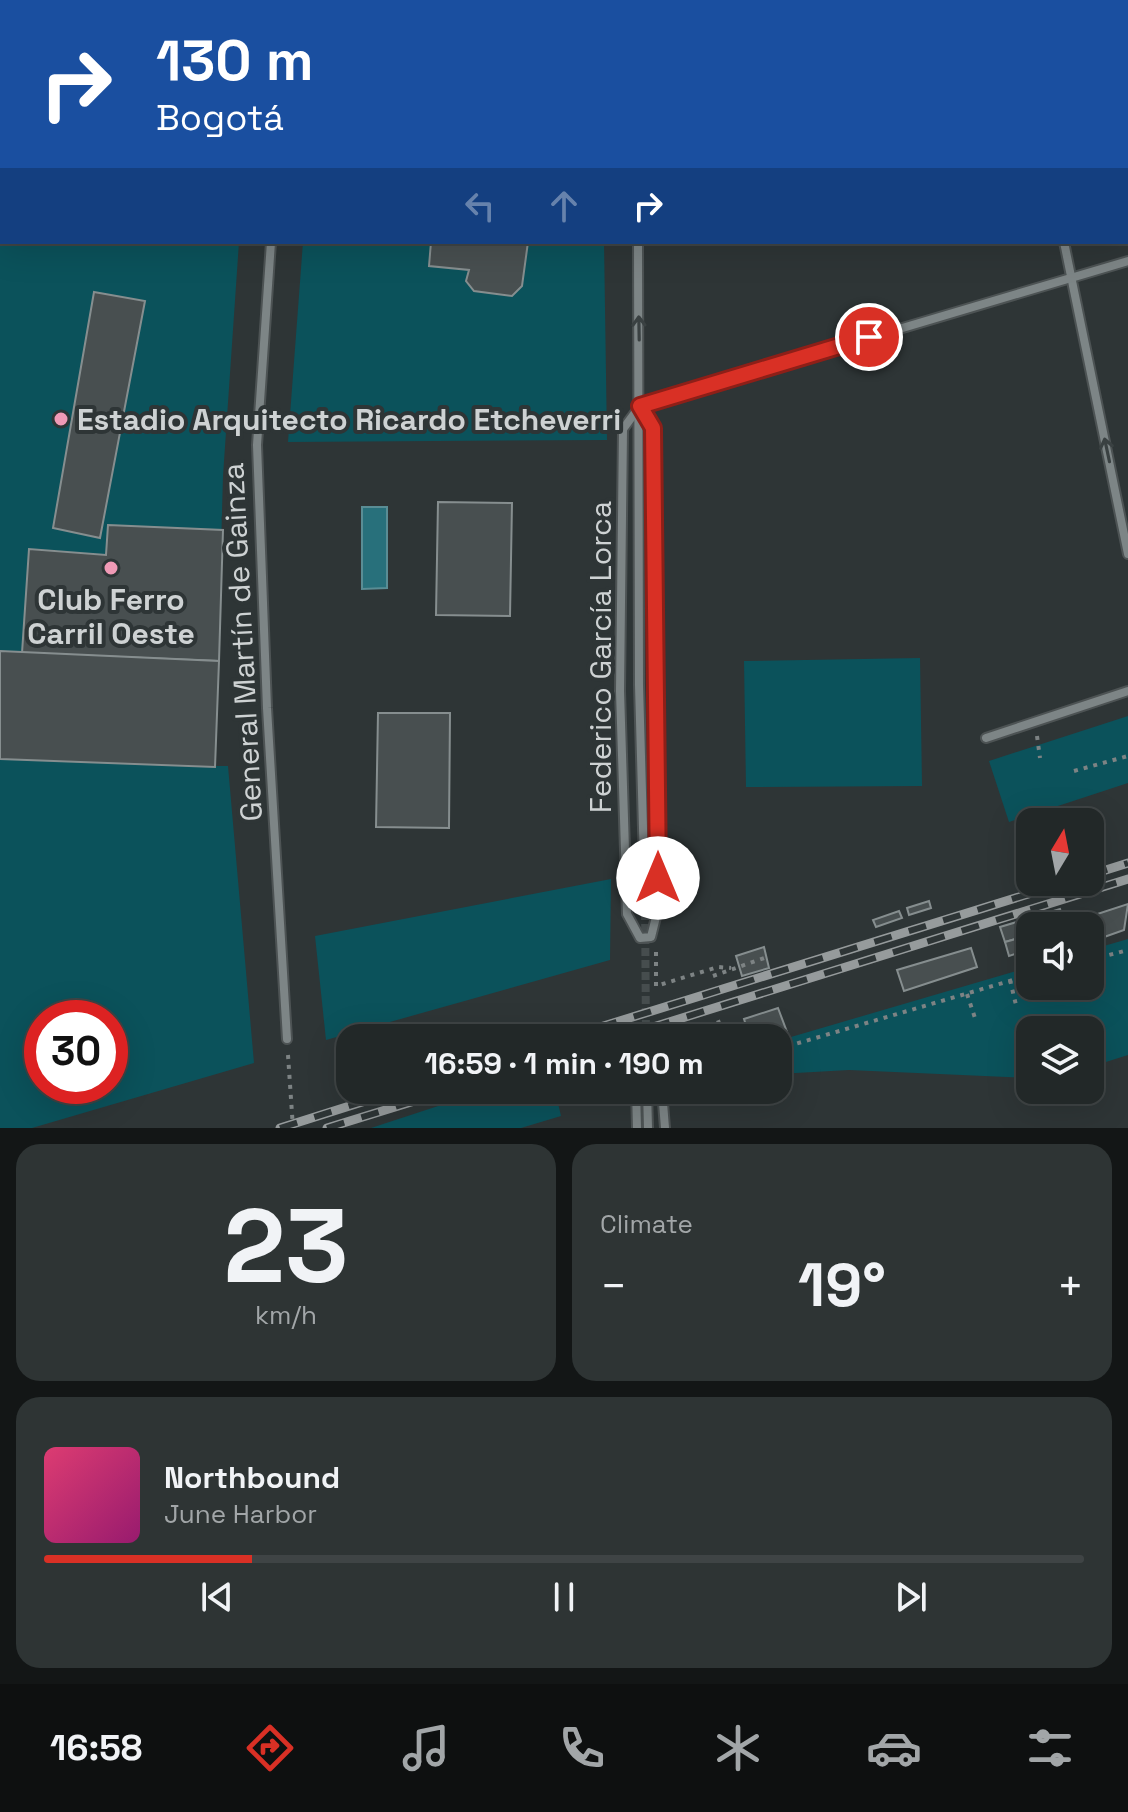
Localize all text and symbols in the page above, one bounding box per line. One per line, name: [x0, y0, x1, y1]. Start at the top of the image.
text: 130 m: [156, 25, 314, 96]
icon: right: [24, 32, 128, 136]
text: Bogotá: [156, 95, 284, 141]
icon: left: [458, 184, 502, 228]
icon: ahead: [542, 184, 586, 228]
icon: right: [626, 184, 670, 228]
pin: [835, 303, 903, 371]
one-way arrow: [631, 315, 647, 342]
icon: arrive: [847, 315, 891, 359]
place label: Estadio Arquitecto Ricardo Etcheverri: [77, 400, 621, 439]
marker: Estadio Arquitecto Ricardo Etcheverri: [52, 410, 70, 428]
one-way arrow: [1098, 438, 1113, 464]
street label: General Martín de Gainza: [213, 462, 271, 822]
street label: Federico García Lorca: [581, 501, 620, 813]
marker: Club Ferro Carril Oeste: [102, 559, 120, 577]
place label: Club Ferro Carril Oeste: [27, 580, 195, 653]
north arrow: [1016, 808, 1104, 896]
map controls: [1016, 808, 1104, 1104]
position arrow: [616, 836, 700, 920]
button: sound: [1016, 912, 1104, 1000]
speed limit sign: 30: [24, 1000, 128, 1104]
button: layers: [1016, 1016, 1104, 1104]
text: 16:59 · 1 min · 190 m: [424, 1044, 704, 1083]
text: 23: [223, 1180, 349, 1312]
text: Climate: [600, 1207, 693, 1241]
text: 19°: [798, 1247, 886, 1324]
text: −: [600, 1258, 627, 1314]
text: +: [1057, 1258, 1084, 1314]
text: km/h: [255, 1298, 317, 1332]
text: Northbound: [164, 1458, 340, 1497]
text: June Harbor: [164, 1497, 317, 1531]
icon: previous: [195, 1575, 239, 1619]
icon: pause: [542, 1575, 586, 1619]
icon: next: [889, 1575, 933, 1619]
icon: directions: [242, 1720, 298, 1776]
icon: music: [398, 1720, 454, 1776]
icon: phone: [554, 1720, 610, 1776]
icon: climate: [710, 1720, 766, 1776]
icon: car: [866, 1720, 922, 1776]
icon: filters: [1022, 1720, 1078, 1776]
text: 16:58: [50, 1725, 142, 1771]

